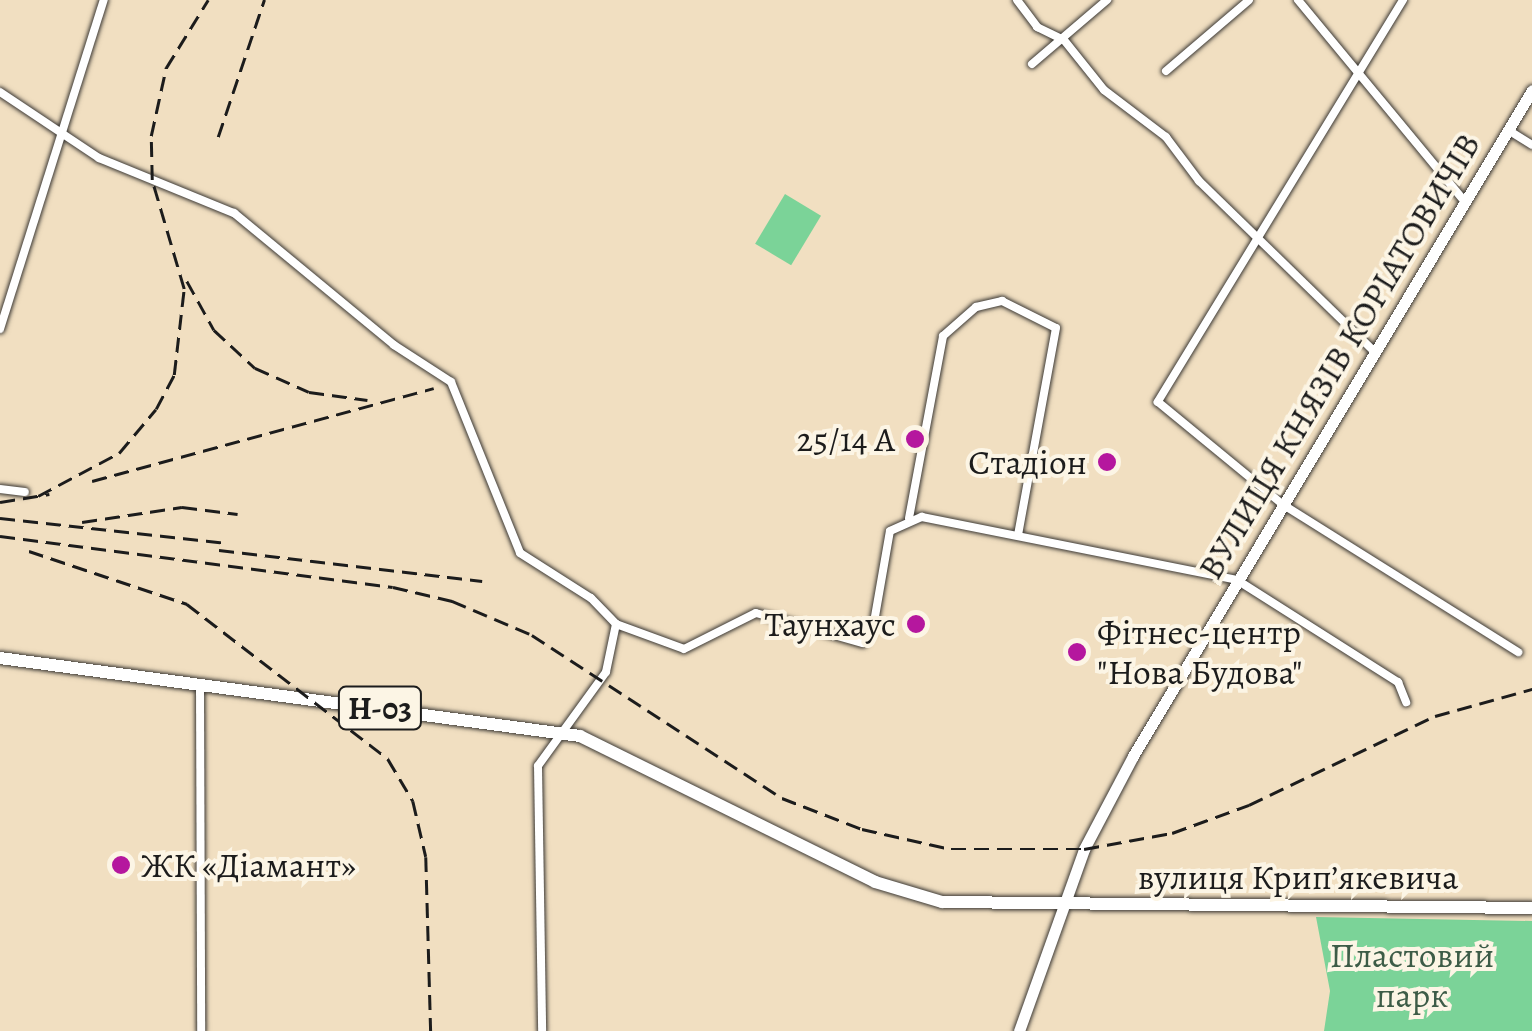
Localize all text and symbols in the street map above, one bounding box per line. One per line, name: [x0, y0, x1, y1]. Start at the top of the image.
street label: ВУЛИЦЯ КНЯЗІВ КОРІАТОВИЧІВ: [1189, 125, 1489, 587]
place label: 25/14 А: [797, 418, 895, 460]
marker: 25/14 А: [904, 428, 926, 450]
place label: Стадіон: [968, 441, 1087, 483]
marker: Стадіон: [1096, 451, 1118, 473]
place label: Таунхаус: [765, 603, 896, 645]
place label: Фітнес-центр "Нова Будова": [1097, 611, 1303, 693]
marker: Таунхаус: [905, 613, 927, 635]
marker: Фітнес-центр "Нова Будова": [1066, 641, 1088, 663]
road number: Н-03: [338, 681, 422, 735]
place label: ЖК «Діамант»: [141, 844, 356, 886]
marker: ЖК «Діамант»: [110, 854, 132, 876]
street label: вулиця Крипʼякевича: [1138, 856, 1458, 898]
park label: Пластовий парк: [1330, 934, 1494, 1016]

